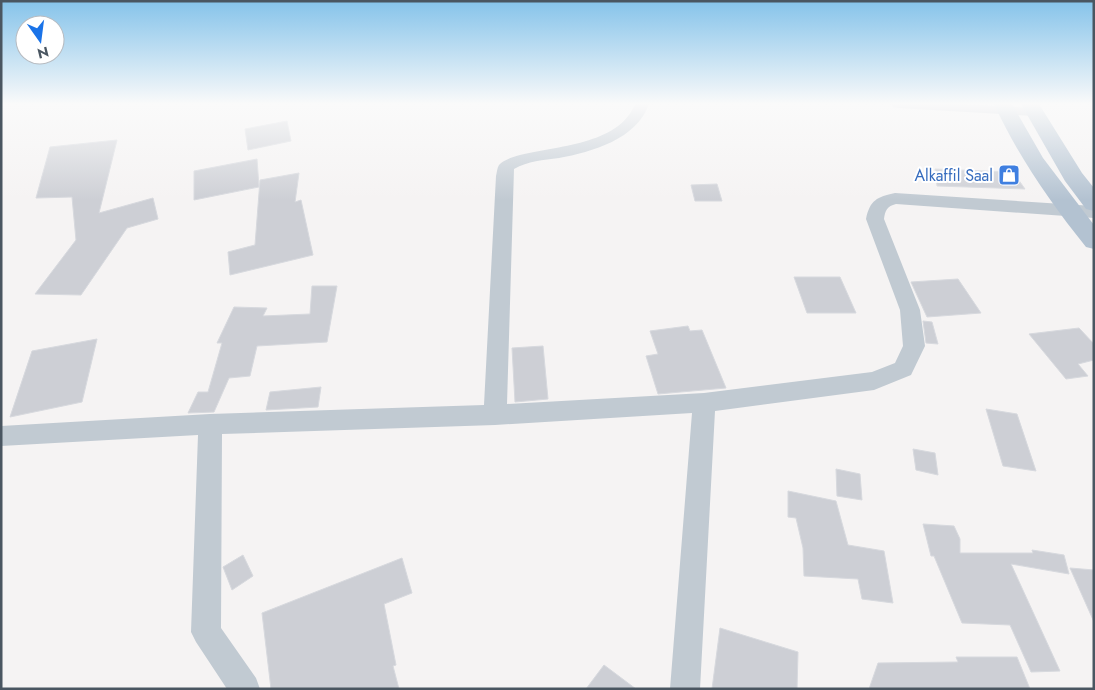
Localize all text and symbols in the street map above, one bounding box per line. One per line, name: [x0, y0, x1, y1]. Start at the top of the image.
north arrow: [15, 15, 65, 65]
text: N: [35, 42, 51, 64]
shop icon: Alkaffil Saal: [997, 163, 1021, 187]
place label: Alkaffil Saal: [914, 164, 993, 187]

